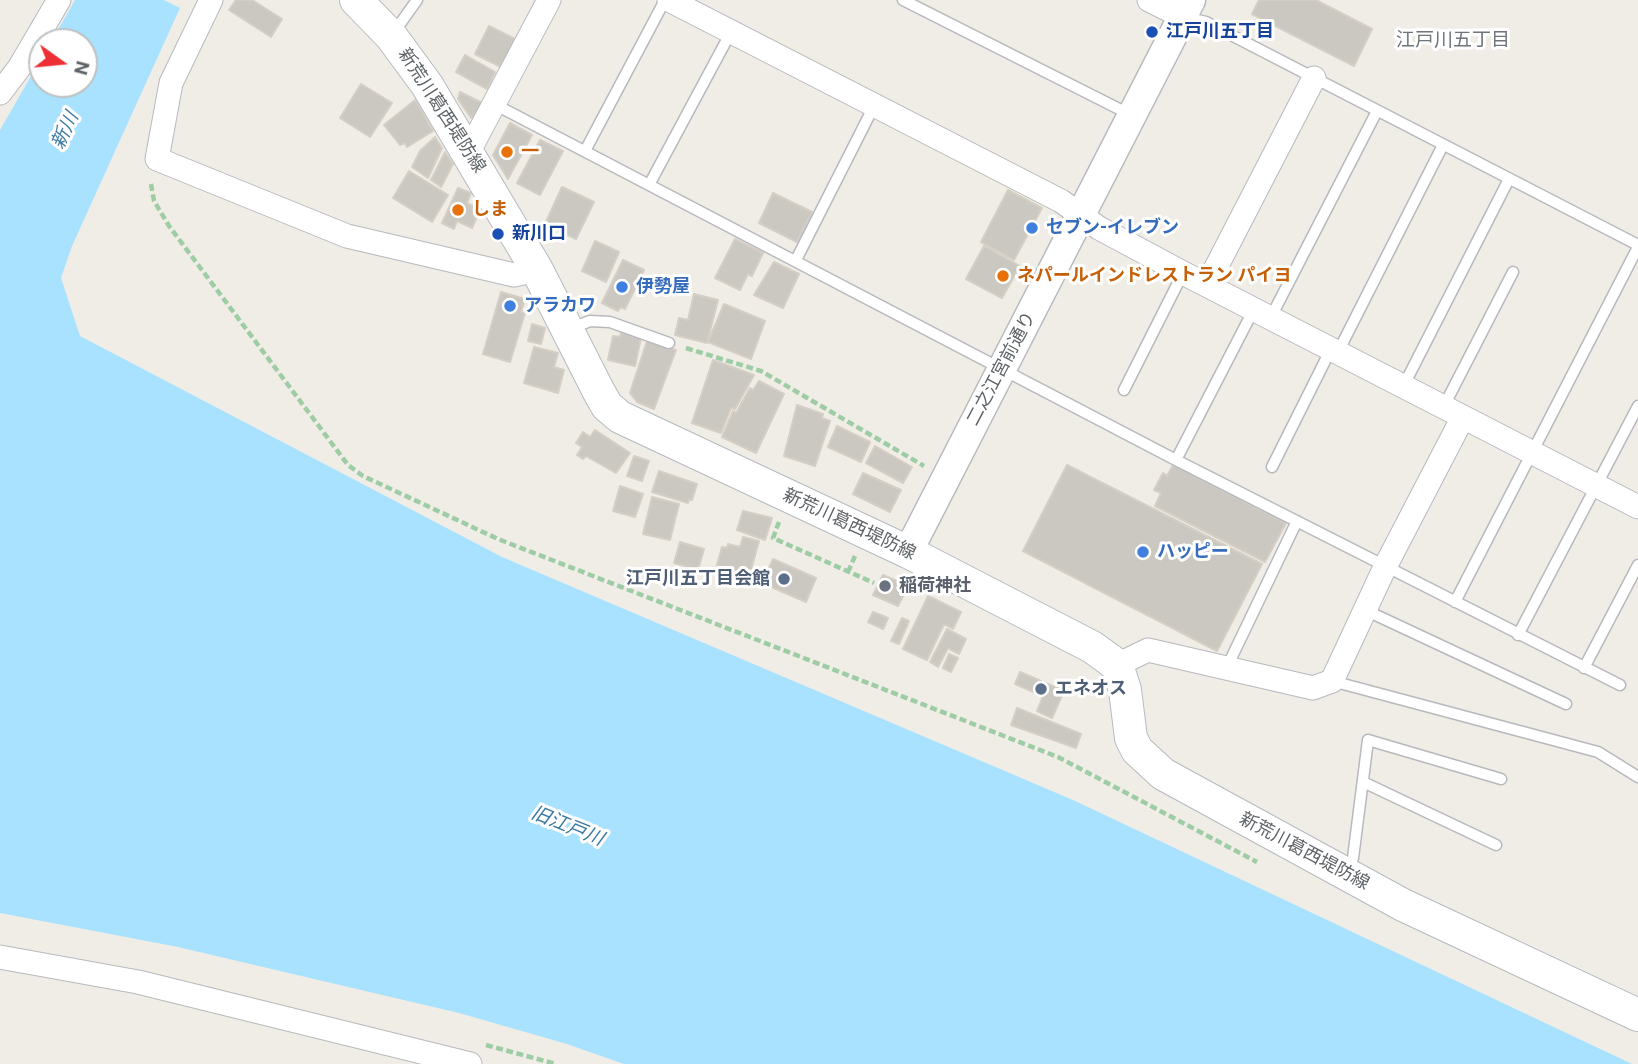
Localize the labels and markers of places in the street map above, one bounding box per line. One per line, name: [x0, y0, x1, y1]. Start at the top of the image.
place label: 江戸川五丁目: [1166, 21, 1274, 43]
marker: 江戸川五丁目: [1144, 24, 1160, 40]
place label: 一: [521, 141, 539, 163]
marker: 一: [499, 144, 515, 160]
place label: しま: [472, 199, 508, 221]
marker: しま: [450, 202, 466, 218]
place label: セブン-イレブン: [1046, 217, 1179, 239]
marker: セブン-イレブン: [1024, 220, 1040, 236]
place label: 新川口: [512, 223, 566, 245]
marker: 新川口: [490, 226, 506, 242]
place label: ネパールインドレストラン パイヨ: [1017, 265, 1291, 287]
marker: ネパールインドレストラン パイヨ: [995, 268, 1011, 284]
place label: 伊勢屋: [636, 276, 690, 298]
marker: 伊勢屋: [614, 279, 630, 295]
place label: アラカワ: [524, 295, 596, 317]
marker: アラカワ: [502, 298, 518, 314]
place label: ハッピー: [1157, 541, 1229, 563]
marker: ハッピー: [1135, 544, 1151, 560]
place label: 江戸川五丁目会館: [626, 568, 770, 590]
marker: 江戸川五丁目会館: [776, 571, 792, 587]
place label: 稲荷神社: [899, 575, 971, 597]
marker: 稲荷神社: [877, 578, 893, 594]
place label: エネオス: [1055, 678, 1127, 700]
marker: エネオス: [1033, 681, 1049, 697]

